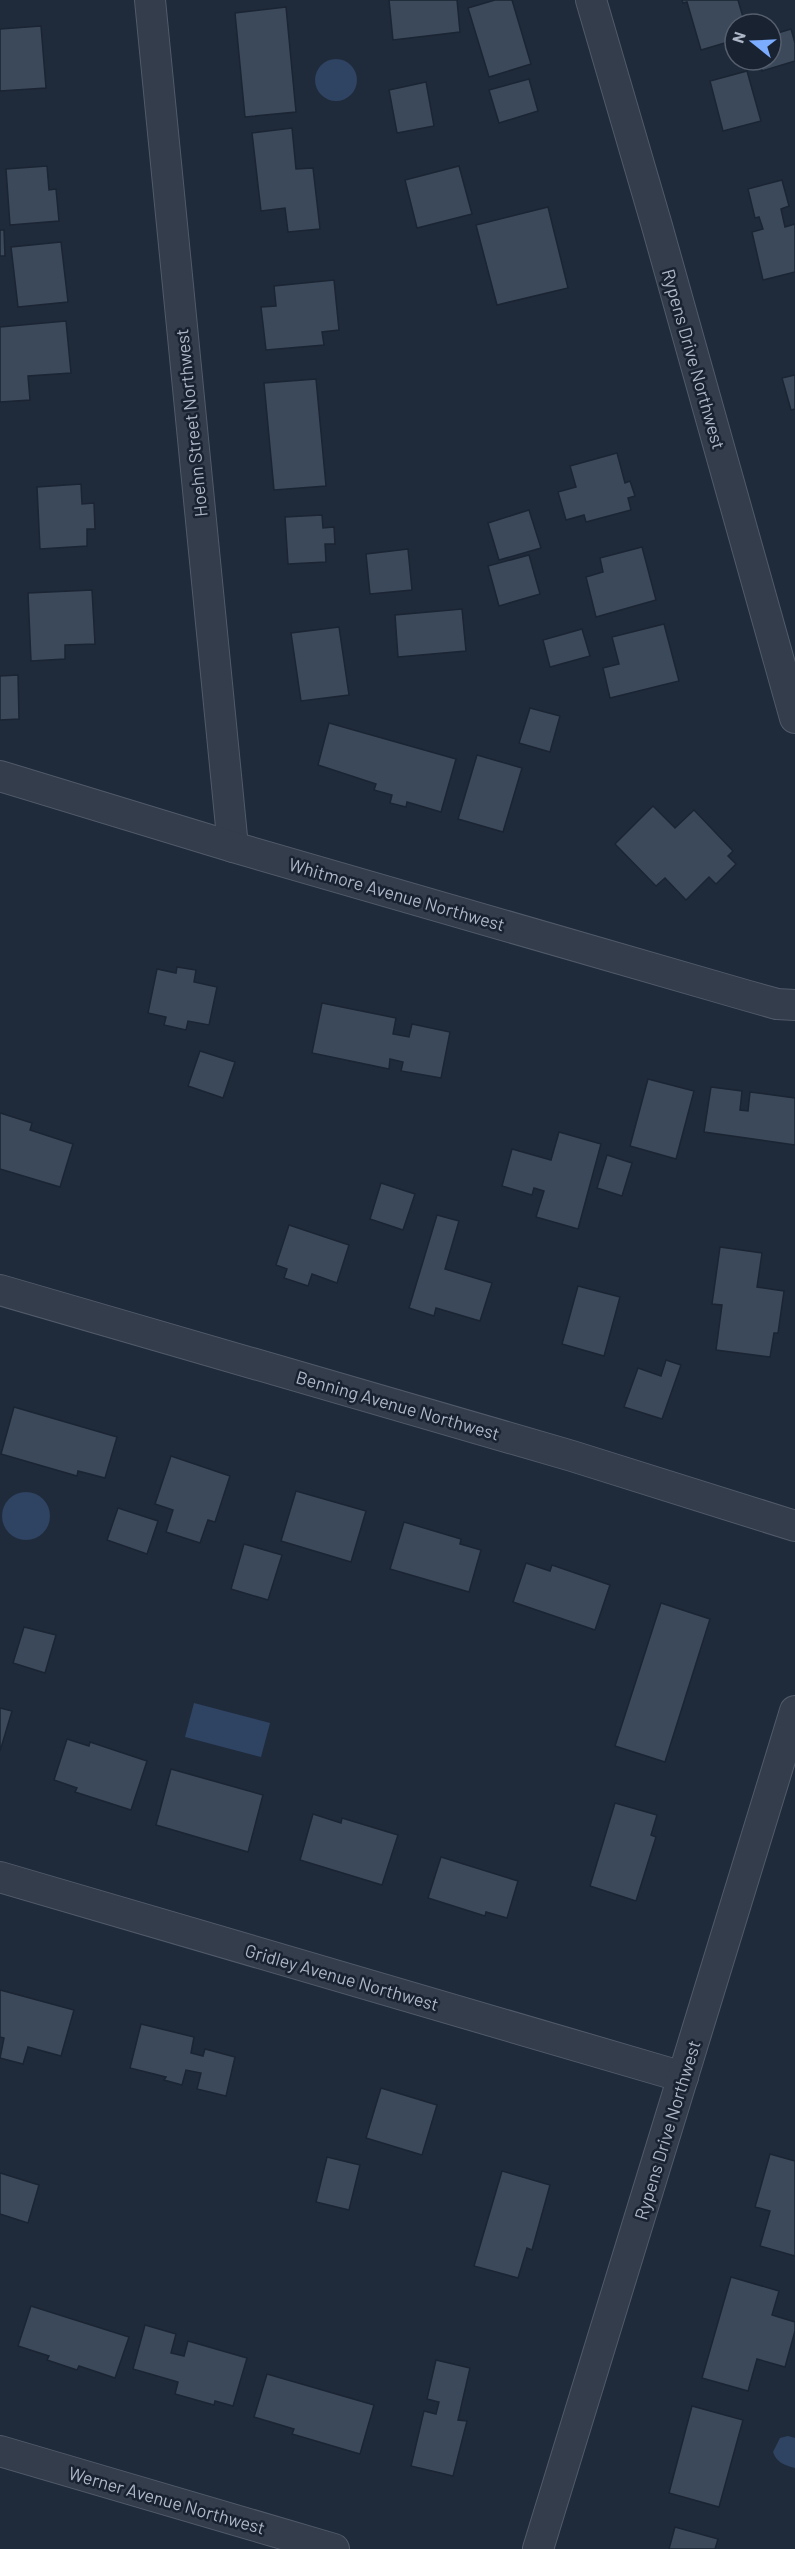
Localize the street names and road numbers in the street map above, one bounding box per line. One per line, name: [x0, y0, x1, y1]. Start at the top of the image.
street label: Rypens Drive Northwest: [658, 266, 730, 452]
street label: Hoehn Street Northwest: [170, 328, 212, 518]
street label: Whitmore Avenue Northwest: [286, 853, 508, 935]
street label: Benning Avenue Northwest: [294, 1365, 502, 1445]
street label: Gridley Avenue Northwest: [243, 1939, 441, 2015]
street label: Rypens Drive Northwest: [629, 2038, 705, 2222]
street label: Werner Avenue Northwest: [66, 2461, 268, 2539]

